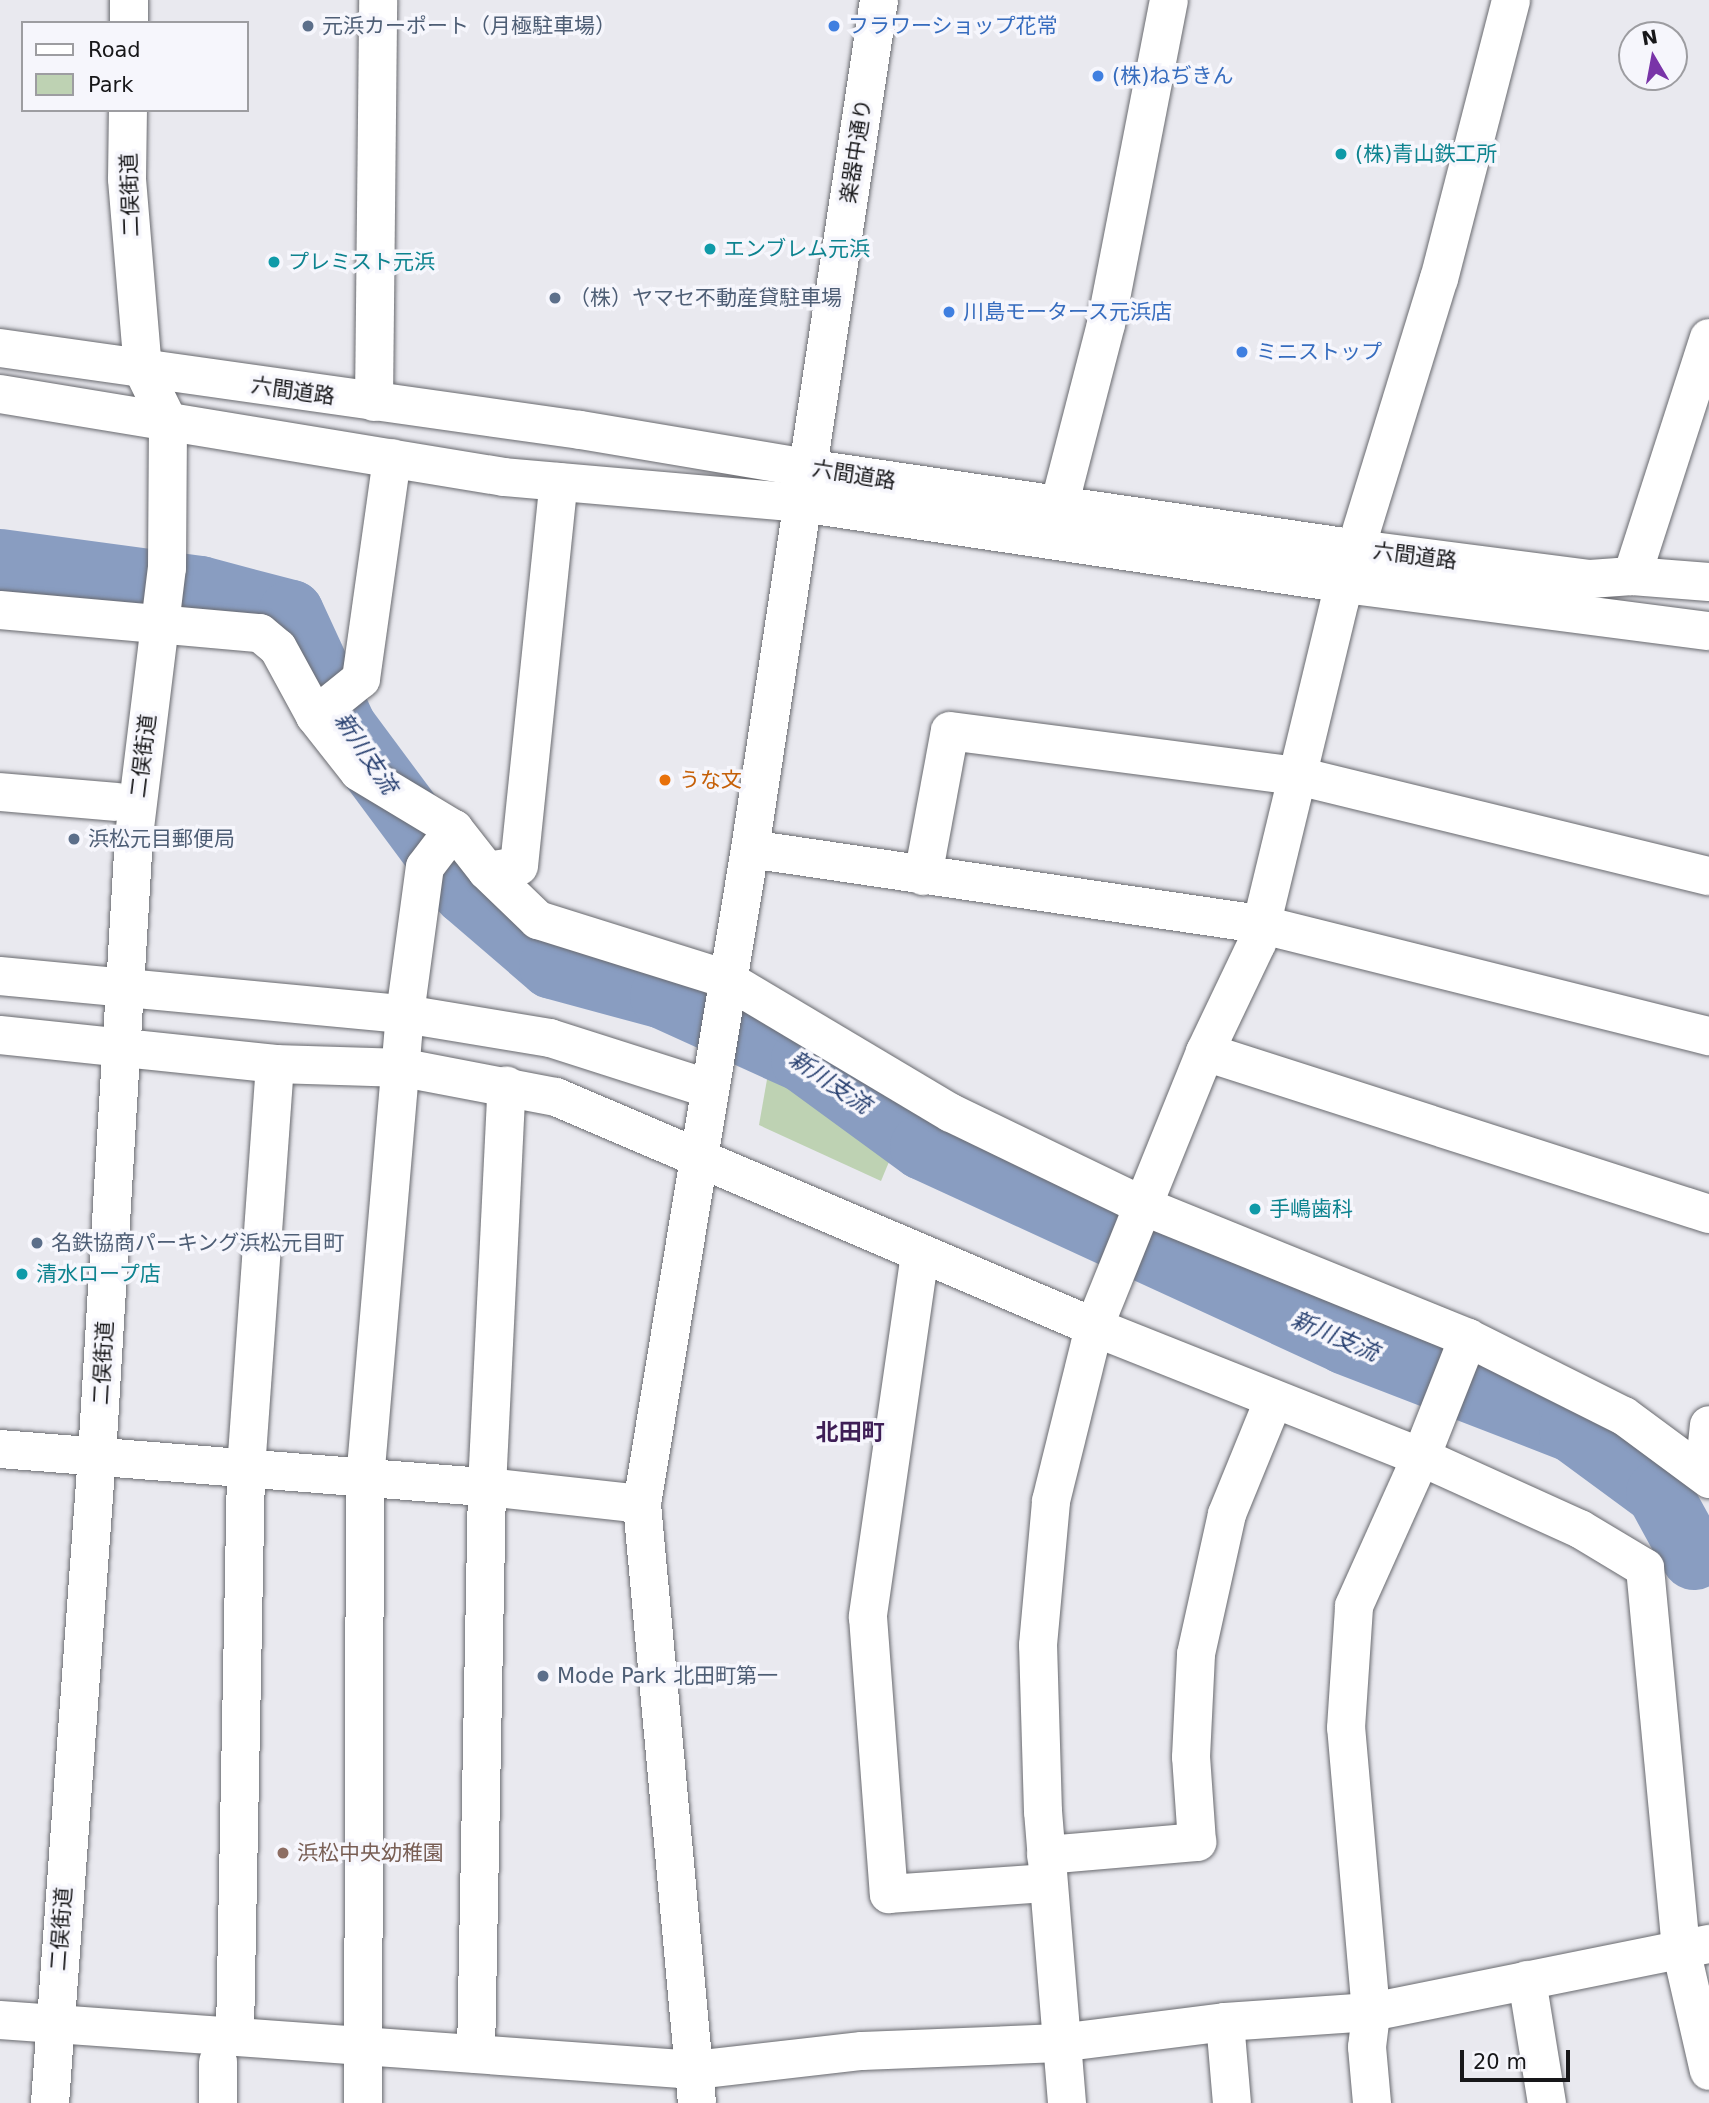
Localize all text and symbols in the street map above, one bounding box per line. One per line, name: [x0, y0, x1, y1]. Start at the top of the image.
place label: 元浜カーポート（月極駐車場）: [322, 13, 616, 39]
place label: フラワーショップ花常: [848, 13, 1058, 39]
marker: 元浜カーポート（月極駐車場）: [300, 18, 316, 34]
marker: フラワーショップ花常: [826, 18, 842, 34]
legend: [21, 21, 248, 112]
north arrow: [1618, 21, 1688, 91]
text: N: [1640, 25, 1659, 50]
text: Road: [88, 38, 141, 62]
place label: (株)ねぢきん: [1112, 63, 1233, 89]
marker: (株)ねぢきん: [1090, 68, 1106, 84]
text: Park: [88, 73, 133, 97]
street label: 楽器中通り: [835, 97, 877, 205]
place label: (株)青山鉄工所: [1355, 141, 1497, 167]
marker: (株)青山鉄工所: [1333, 146, 1349, 162]
street label: 二俣街道: [116, 153, 144, 237]
place label: エンブレム元浜: [724, 236, 871, 262]
marker: エンブレム元浜: [702, 241, 718, 257]
place label: プレミスト元浜: [288, 249, 435, 275]
marker: プレミスト元浜: [266, 254, 282, 270]
place label: （株）ヤマセ不動産貸駐車場: [569, 285, 842, 311]
marker: （株）ヤマセ不動産貸駐車場: [547, 290, 563, 306]
place label: 川島モータース元浜店: [963, 299, 1173, 325]
marker: 川島モータース元浜店: [941, 304, 957, 320]
place label: ミニストップ: [1256, 339, 1382, 365]
marker: ミニストップ: [1234, 344, 1250, 360]
street label: 六間道路: [250, 373, 336, 409]
street label: 六間道路: [811, 456, 897, 494]
street label: 六間道路: [1372, 538, 1458, 574]
water label: 新川支流: [329, 707, 403, 799]
street label: 二俣街道: [125, 713, 161, 799]
place label: うな文: [679, 767, 742, 793]
marker: うな文: [657, 772, 673, 788]
place label: 浜松元目郵便局: [88, 826, 235, 852]
marker: 浜松元目郵便局: [66, 831, 82, 847]
water label: 新川支流: [784, 1045, 876, 1119]
place label: 手嶋歯科: [1269, 1196, 1353, 1222]
marker: 手嶋歯科: [1247, 1201, 1263, 1217]
place label: 名鉄協商パーキング浜松元目町: [51, 1230, 345, 1256]
marker: 名鉄協商パーキング浜松元目町: [29, 1235, 45, 1251]
place label: 清水ロープ店: [36, 1261, 162, 1287]
marker: 清水ロープ店: [14, 1266, 30, 1282]
water label: 新川支流: [1287, 1305, 1383, 1367]
street label: 二俣街道: [88, 1320, 118, 1406]
district label: 北田町: [816, 1418, 884, 1446]
place label: Mode Park 北田町第一: [557, 1663, 778, 1689]
marker: Mode Park 北田町第一: [535, 1668, 551, 1684]
place label: 浜松中央幼稚園: [297, 1840, 444, 1866]
marker: 浜松中央幼稚園: [275, 1845, 291, 1861]
street label: 二俣街道: [46, 1886, 76, 1972]
scale bar: [1464, 2036, 1574, 2080]
text: 20 m: [1473, 2050, 1527, 2074]

